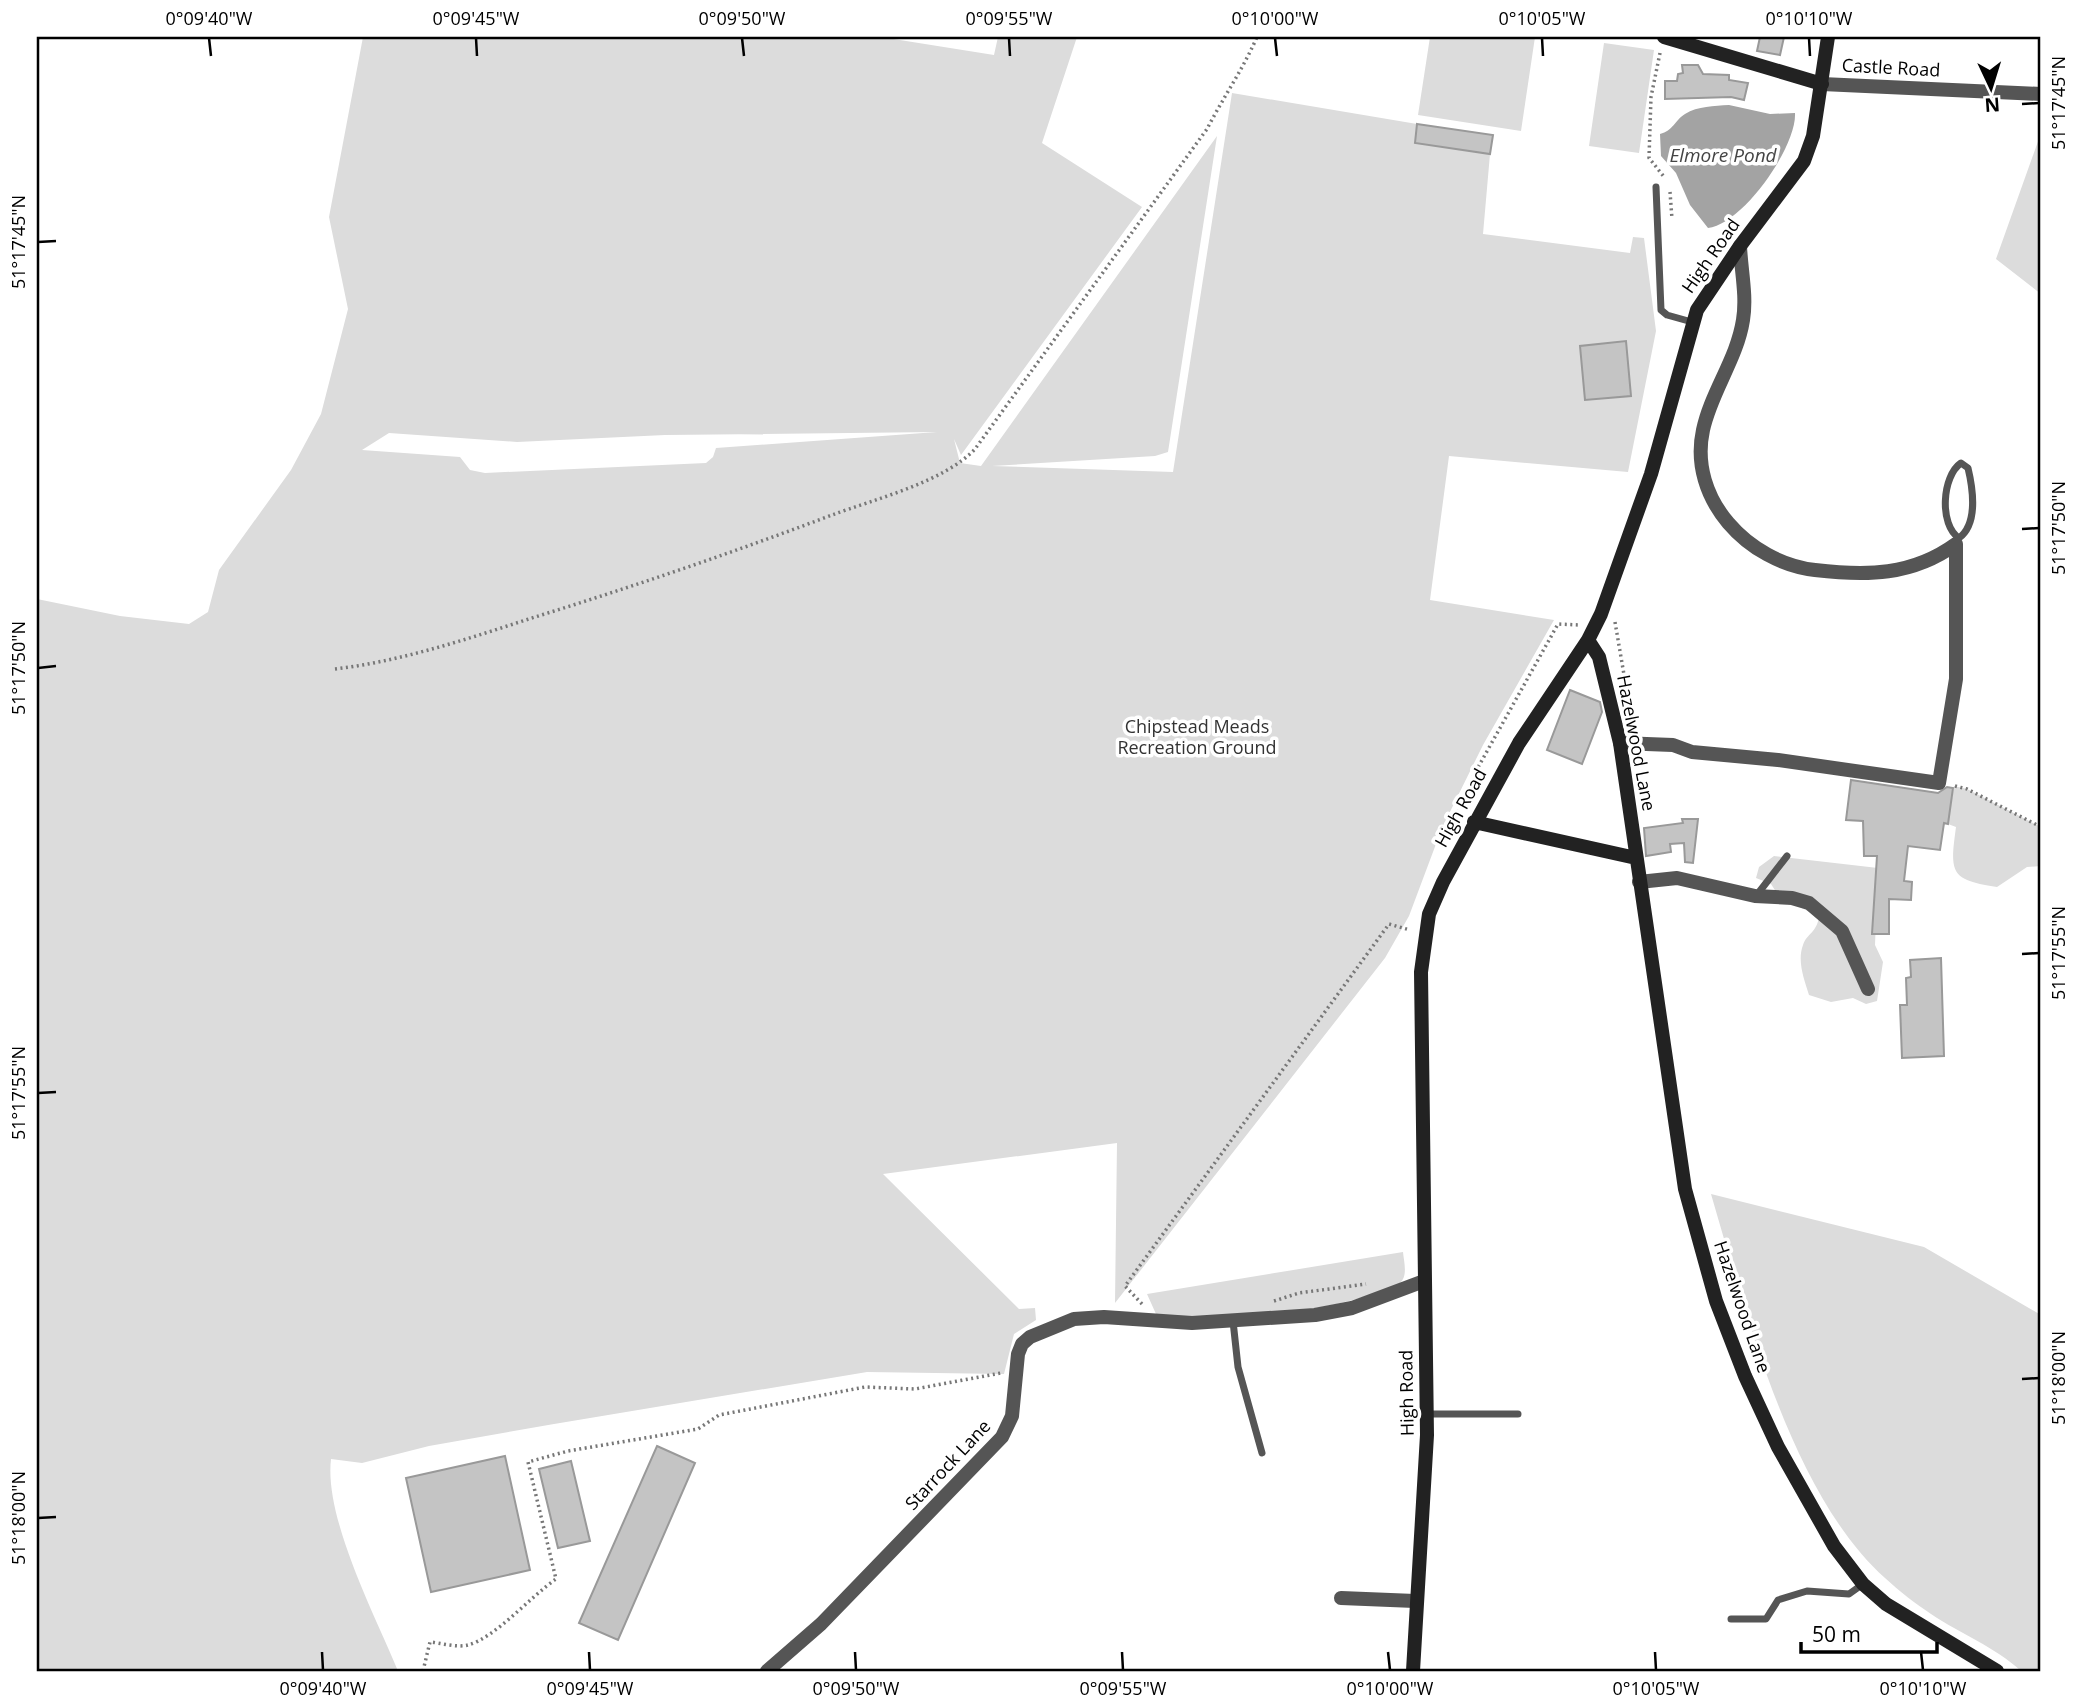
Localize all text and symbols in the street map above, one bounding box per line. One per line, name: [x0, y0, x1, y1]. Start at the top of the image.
text: 0°09'40"W: [166, 6, 253, 30]
text: 0°09'45"W: [433, 6, 520, 30]
text: 0°09'50"W: [699, 6, 786, 30]
text: 0°09'55"W: [966, 6, 1053, 30]
text: 0°10'00"W: [1232, 6, 1319, 30]
text: 0°10'05"W: [1499, 6, 1586, 30]
text: 0°10'10"W: [1766, 6, 1853, 30]
street label: Castle Road: [1841, 52, 1941, 82]
north arrow: [1955, 52, 2025, 122]
text: 51°17'45"N: [2046, 56, 2070, 150]
text: N: [1984, 91, 2001, 118]
water label: Elmore Pond: [1669, 142, 1778, 168]
text: 51°17'45"N: [6, 195, 30, 289]
street label: High Road: [1676, 213, 1745, 298]
text: 51°17'50"N: [2046, 481, 2070, 575]
text: 51°17'50"N: [6, 621, 30, 715]
street label: Hazelwood Lane: [1612, 673, 1662, 813]
park label: Chipstead Meads Recreation Ground: [1117, 714, 1277, 759]
street label: High Road: [1429, 764, 1492, 851]
text: 51°17'55"N: [2046, 906, 2070, 1000]
text: 51°17'55"N: [6, 1046, 30, 1140]
street label: Hazelwood Lane: [1709, 1237, 1777, 1376]
text: 51°18'00"N: [2046, 1331, 2070, 1425]
street label: High Road: [1393, 1350, 1419, 1436]
street label: Starrock Lane: [899, 1414, 995, 1515]
text: 51°18'00"N: [6, 1471, 30, 1565]
scale bar: [1801, 1610, 1938, 1654]
text: 50 m: [1812, 1620, 1861, 1648]
text: 0°09'40"W: [280, 1676, 367, 1700]
text: 0°09'45"W: [547, 1676, 634, 1700]
text: 0°09'50"W: [813, 1676, 900, 1700]
text: 0°09'55"W: [1080, 1676, 1167, 1700]
text: 0°10'00"W: [1347, 1676, 1434, 1700]
text: 0°10'05"W: [1613, 1676, 1700, 1700]
text: 0°10'10"W: [1880, 1676, 1967, 1700]

